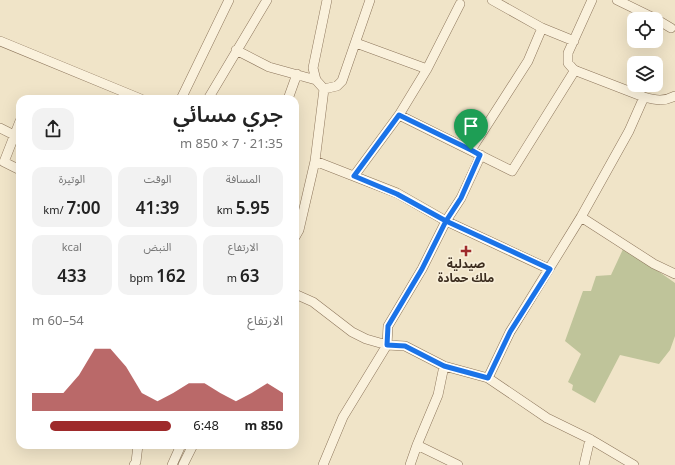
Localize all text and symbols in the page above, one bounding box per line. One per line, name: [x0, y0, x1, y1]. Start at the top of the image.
map controls: [627, 12, 663, 92]
button: locate: [627, 12, 663, 48]
button: layers: [627, 56, 663, 92]
text: جري مسائي: [173, 92, 283, 138]
button: share: [32, 108, 74, 150]
pin: [454, 109, 488, 150]
icon: arrive: [460, 115, 482, 137]
text: 21:35 · 7 × 850 m: [180, 130, 283, 158]
text: الوتيرة: [59, 168, 85, 191]
text: الوقت: [144, 168, 171, 191]
text: المسافة: [226, 168, 261, 191]
text: 7:00: [66, 191, 100, 227]
text: 41:39: [136, 191, 179, 227]
text: 5.95: [236, 191, 270, 227]
text: /km: [43, 199, 66, 222]
text: km: [217, 199, 236, 222]
text: kcal: [62, 236, 82, 259]
text: النبض: [144, 236, 171, 259]
text: الارتفاع: [228, 236, 258, 259]
marker: صيدلية ملك حمادة: [461, 246, 471, 256]
place label: صيدلية ملك حمادة: [438, 252, 494, 291]
text: 433: [57, 259, 86, 295]
text: 162: [156, 259, 185, 295]
text: 63: [240, 259, 259, 295]
text: bpm: [130, 267, 156, 290]
text: m: [227, 267, 240, 290]
text: 54–60 m: [32, 307, 84, 335]
text: الارتفاع: [247, 307, 283, 335]
text: 6:48: [193, 412, 219, 440]
text: 850 m: [245, 412, 283, 440]

